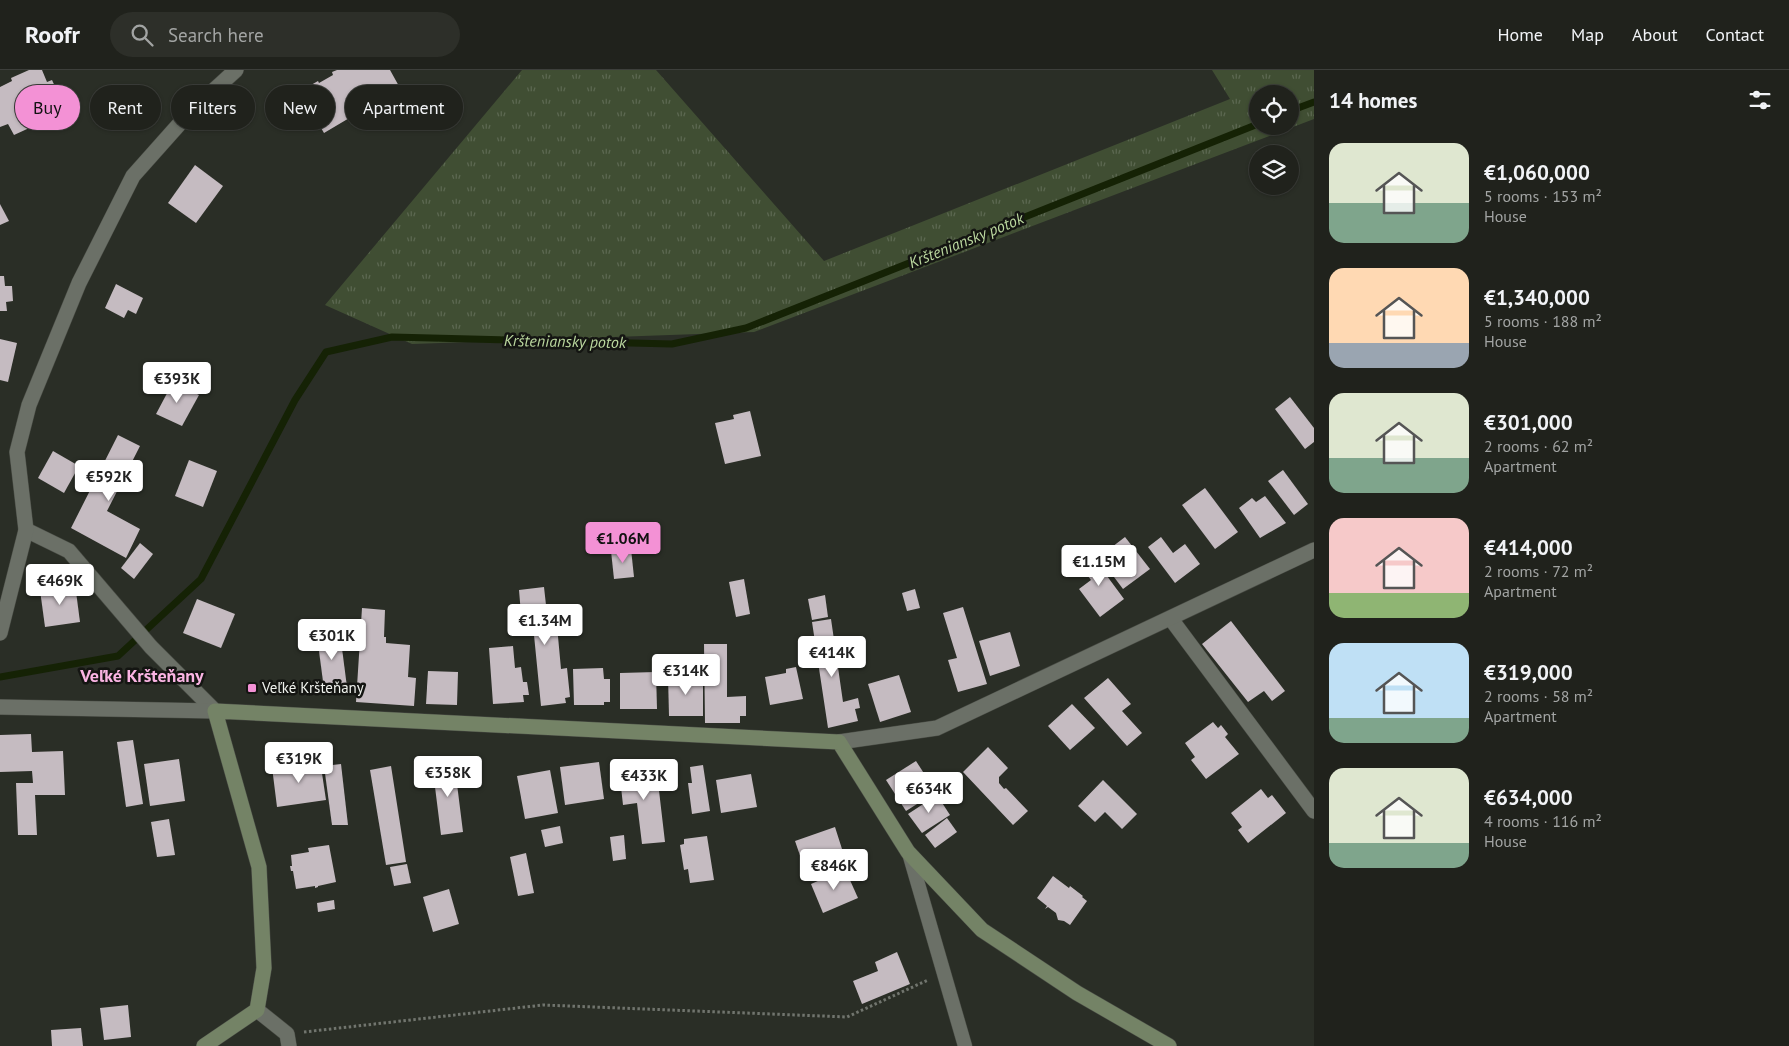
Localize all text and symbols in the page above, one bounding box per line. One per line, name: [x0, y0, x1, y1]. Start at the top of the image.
search box: [110, 12, 460, 57]
text: Roofr: [25, 19, 80, 50]
icon: search: [128, 21, 156, 49]
text: Search here: [168, 23, 264, 47]
text: Home: [1497, 23, 1543, 46]
text: Map: [1571, 23, 1604, 46]
text: About: [1632, 23, 1678, 46]
text: Contact: [1706, 23, 1764, 46]
chip: Buy: [15, 85, 80, 130]
chip: Rent: [90, 85, 161, 130]
chip: Filters: [171, 85, 255, 130]
chip: New: [265, 85, 335, 130]
chip: Apartment: [345, 85, 463, 130]
map controls: [1249, 85, 1299, 195]
button: locate: [1249, 85, 1299, 135]
icon: filters: [1746, 86, 1774, 114]
text: 14 homes: [1329, 87, 1417, 114]
button: layers: [1249, 145, 1299, 195]
text: €1,060,000: [1484, 159, 1590, 186]
icon: home: [1369, 163, 1429, 223]
text: 5 rooms · 153 m²: [1484, 186, 1602, 206]
text: House: [1484, 206, 1527, 226]
water label: Kršteniansky potok: [906, 208, 1027, 272]
text: €1,340,000: [1484, 284, 1590, 311]
icon: home: [1369, 288, 1429, 348]
text: 5 rooms · 188 m²: [1484, 311, 1602, 331]
water label: Kršteniansky potok: [504, 330, 627, 352]
text: House: [1484, 331, 1527, 351]
pin: €393K: [142, 362, 212, 404]
text: €393K: [154, 368, 200, 388]
text: €301,000: [1484, 409, 1573, 436]
icon: home: [1369, 413, 1429, 473]
text: 2 rooms · 62 m²: [1484, 436, 1593, 456]
text: Apartment: [1484, 456, 1557, 476]
pin: €592K: [74, 460, 144, 502]
text: €592K: [86, 466, 132, 486]
pin: €1.06M: [582, 522, 664, 564]
text: €1.06M: [596, 528, 650, 548]
text: €414,000: [1484, 534, 1573, 561]
icon: home: [1369, 538, 1429, 598]
pin: €1.15M: [1058, 544, 1140, 587]
text: €1.15M: [1072, 551, 1126, 571]
text: 2 rooms · 72 m²: [1484, 561, 1593, 581]
pin: €469K: [25, 564, 95, 606]
text: €469K: [37, 570, 83, 590]
text: Apartment: [1484, 581, 1557, 601]
pin: €1.34M: [504, 604, 586, 646]
text: €1.34M: [518, 610, 572, 630]
pin: €301K: [297, 618, 367, 661]
text: €301K: [309, 625, 355, 645]
pin: €414K: [797, 636, 867, 678]
text: €414K: [809, 642, 855, 662]
pin: €314K: [651, 654, 721, 696]
text: €319,000: [1484, 659, 1573, 686]
text: €314K: [663, 660, 709, 680]
icon: home: [1369, 663, 1429, 723]
district label: Veľké Kršteňany: [79, 664, 204, 687]
place label: Veľké Kršteňany: [261, 678, 364, 697]
marker: Veľké Kršteňany: [246, 682, 258, 694]
text: 2 rooms · 58 m²: [1484, 686, 1593, 706]
text: Apartment: [1484, 706, 1557, 726]
pin: €319K: [264, 742, 334, 784]
text: €319K: [276, 748, 322, 768]
pin: €358K: [413, 756, 483, 798]
pin: €433K: [609, 758, 679, 801]
text: €358K: [425, 762, 471, 782]
text: €433K: [621, 765, 667, 785]
pin: €634K: [894, 772, 964, 814]
text: €634K: [906, 778, 952, 798]
text: €634,000: [1484, 784, 1573, 811]
icon: home: [1369, 788, 1429, 848]
text: 4 rooms · 116 m²: [1484, 811, 1602, 831]
text: House: [1484, 831, 1527, 851]
pin: €846K: [799, 848, 869, 891]
text: €846K: [811, 855, 857, 875]

